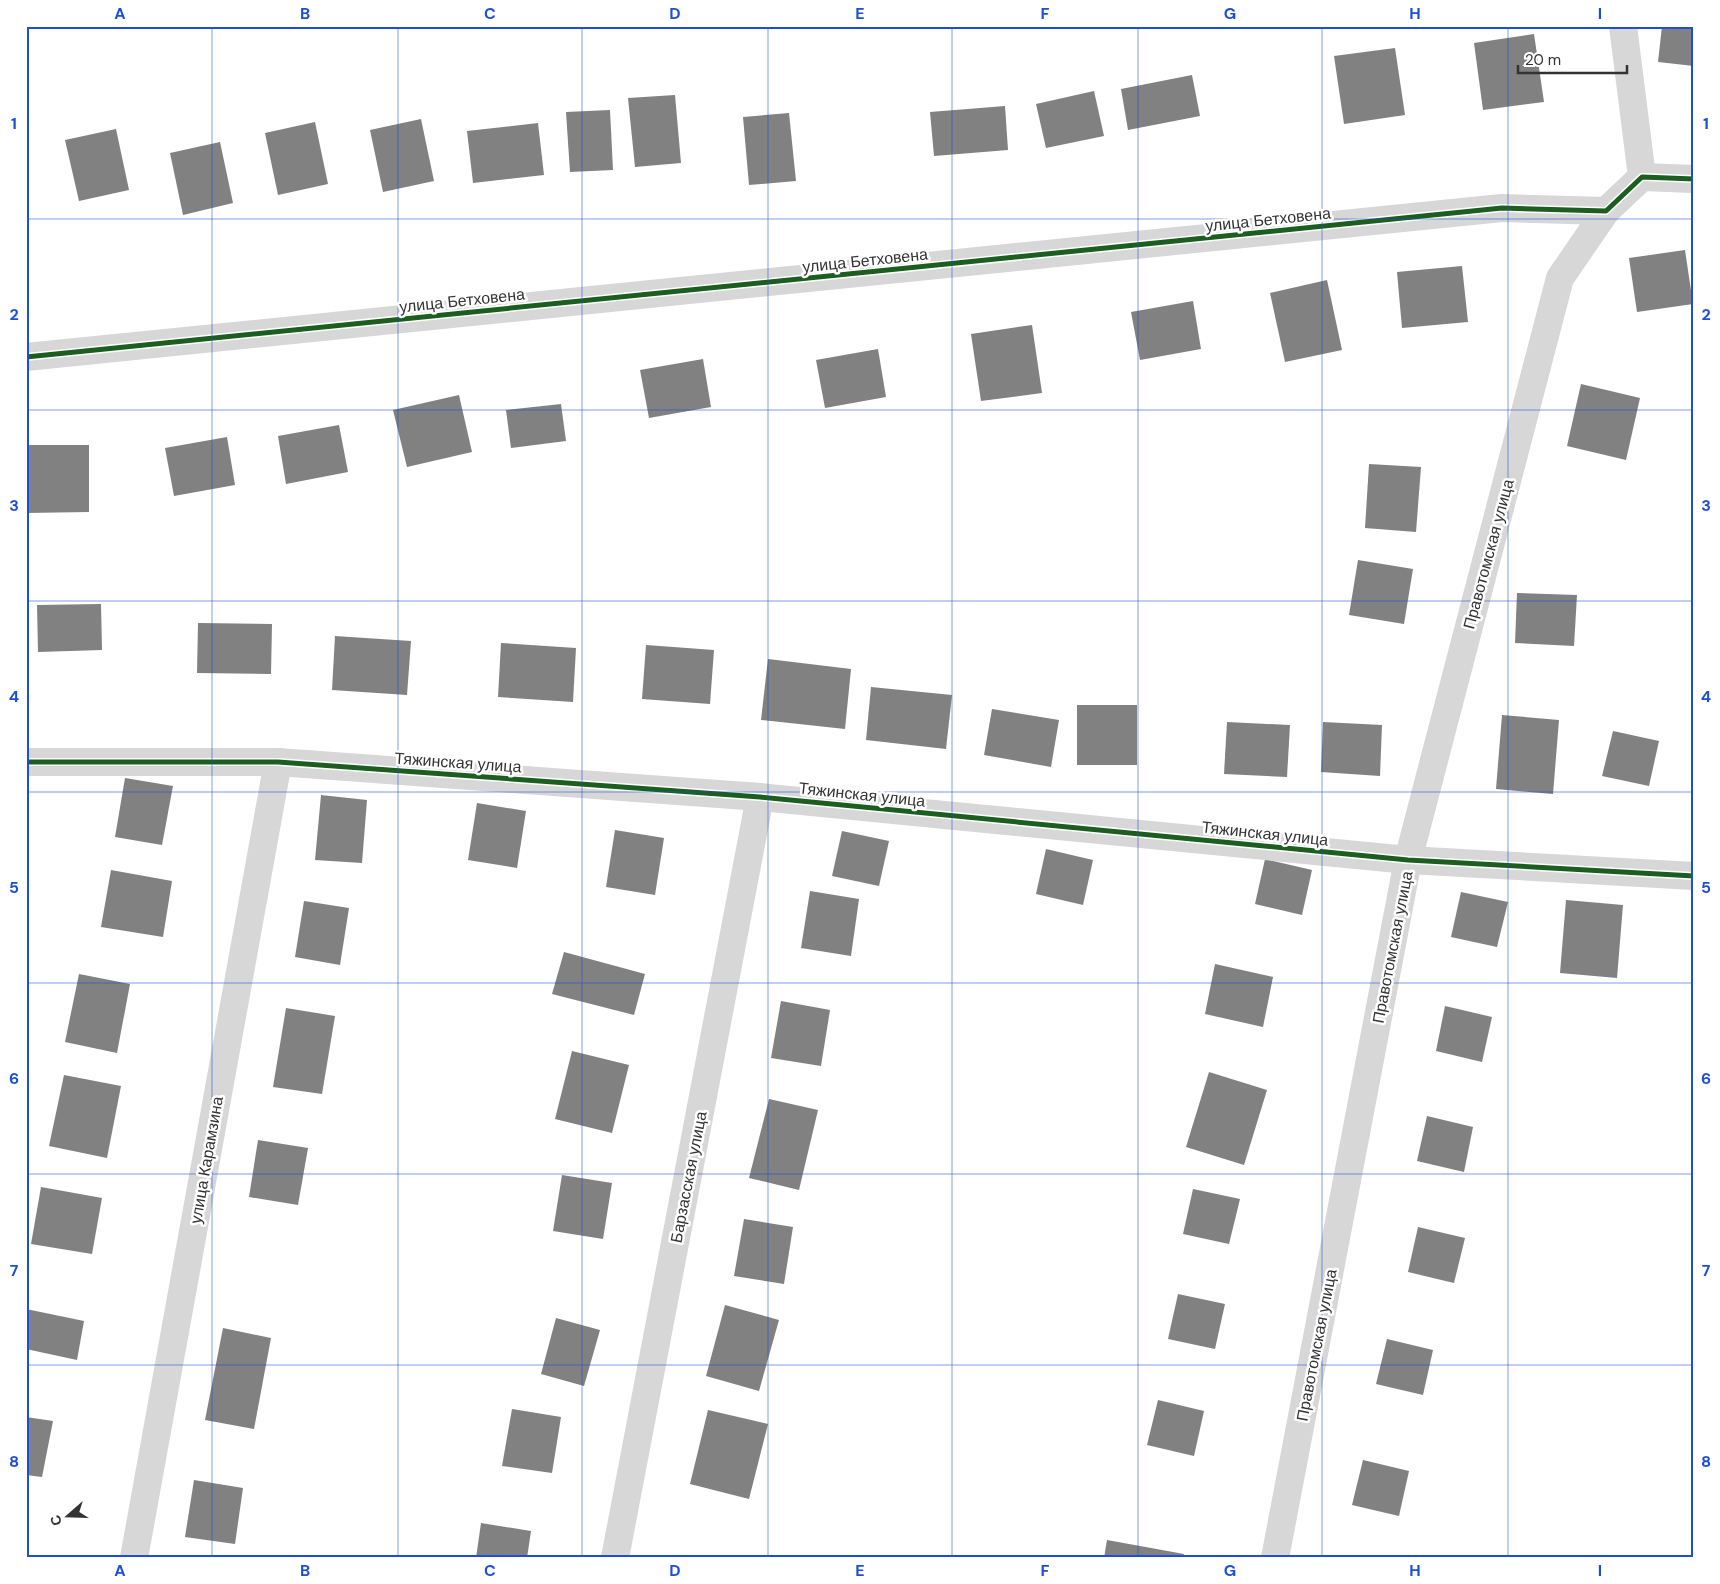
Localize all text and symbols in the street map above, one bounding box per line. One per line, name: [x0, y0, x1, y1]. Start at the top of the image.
text: A: [114, 3, 126, 24]
text: B: [300, 3, 310, 24]
text: C: [484, 3, 496, 24]
text: D: [669, 3, 681, 24]
text: E: [855, 3, 865, 24]
text: F: [1041, 3, 1050, 24]
text: G: [1224, 3, 1236, 24]
text: H: [1409, 3, 1421, 24]
text: I: [1598, 3, 1602, 24]
scale bar: [1518, 42, 1626, 74]
text: 20 m: [1525, 50, 1561, 70]
text: 1: [11, 113, 17, 134]
text: 1: [1703, 113, 1709, 134]
street label: улица Бетховена: [1204, 202, 1332, 237]
street label: улица Бетховена: [801, 243, 929, 278]
street label: улица Бетховена: [398, 283, 526, 318]
text: 2: [9, 304, 19, 325]
text: 2: [1701, 304, 1711, 325]
street label: Правотомская улица: [1458, 477, 1519, 631]
text: 3: [9, 495, 19, 516]
text: 3: [1701, 495, 1711, 516]
text: 4: [9, 686, 19, 707]
text: 4: [1701, 686, 1711, 707]
street label: Тяжинская улица: [394, 748, 522, 777]
street label: Тяжинская улица: [798, 777, 926, 812]
street label: Тяжинская улица: [1201, 816, 1329, 851]
street label: Правотомская улица: [1367, 869, 1418, 1025]
text: 5: [9, 877, 19, 898]
text: 5: [1701, 877, 1711, 898]
text: 6: [9, 1068, 19, 1089]
text: 6: [1701, 1068, 1711, 1089]
street label: улица Карамзина: [185, 1095, 228, 1225]
street label: Барзасская улица: [665, 1109, 712, 1245]
text: 7: [10, 1260, 19, 1281]
text: 7: [1702, 1260, 1711, 1281]
street label: Правотомская улица: [1291, 1267, 1342, 1423]
text: 8: [9, 1451, 19, 1472]
text: 8: [1701, 1451, 1711, 1472]
north arrow: [42, 1492, 92, 1542]
text: С: [46, 1513, 66, 1528]
text: A: [114, 1560, 126, 1581]
text: B: [300, 1560, 310, 1581]
text: C: [484, 1560, 496, 1581]
text: D: [669, 1560, 681, 1581]
text: E: [855, 1560, 865, 1581]
text: F: [1041, 1560, 1050, 1581]
text: G: [1224, 1560, 1236, 1581]
text: H: [1409, 1560, 1421, 1581]
text: I: [1598, 1560, 1602, 1581]

